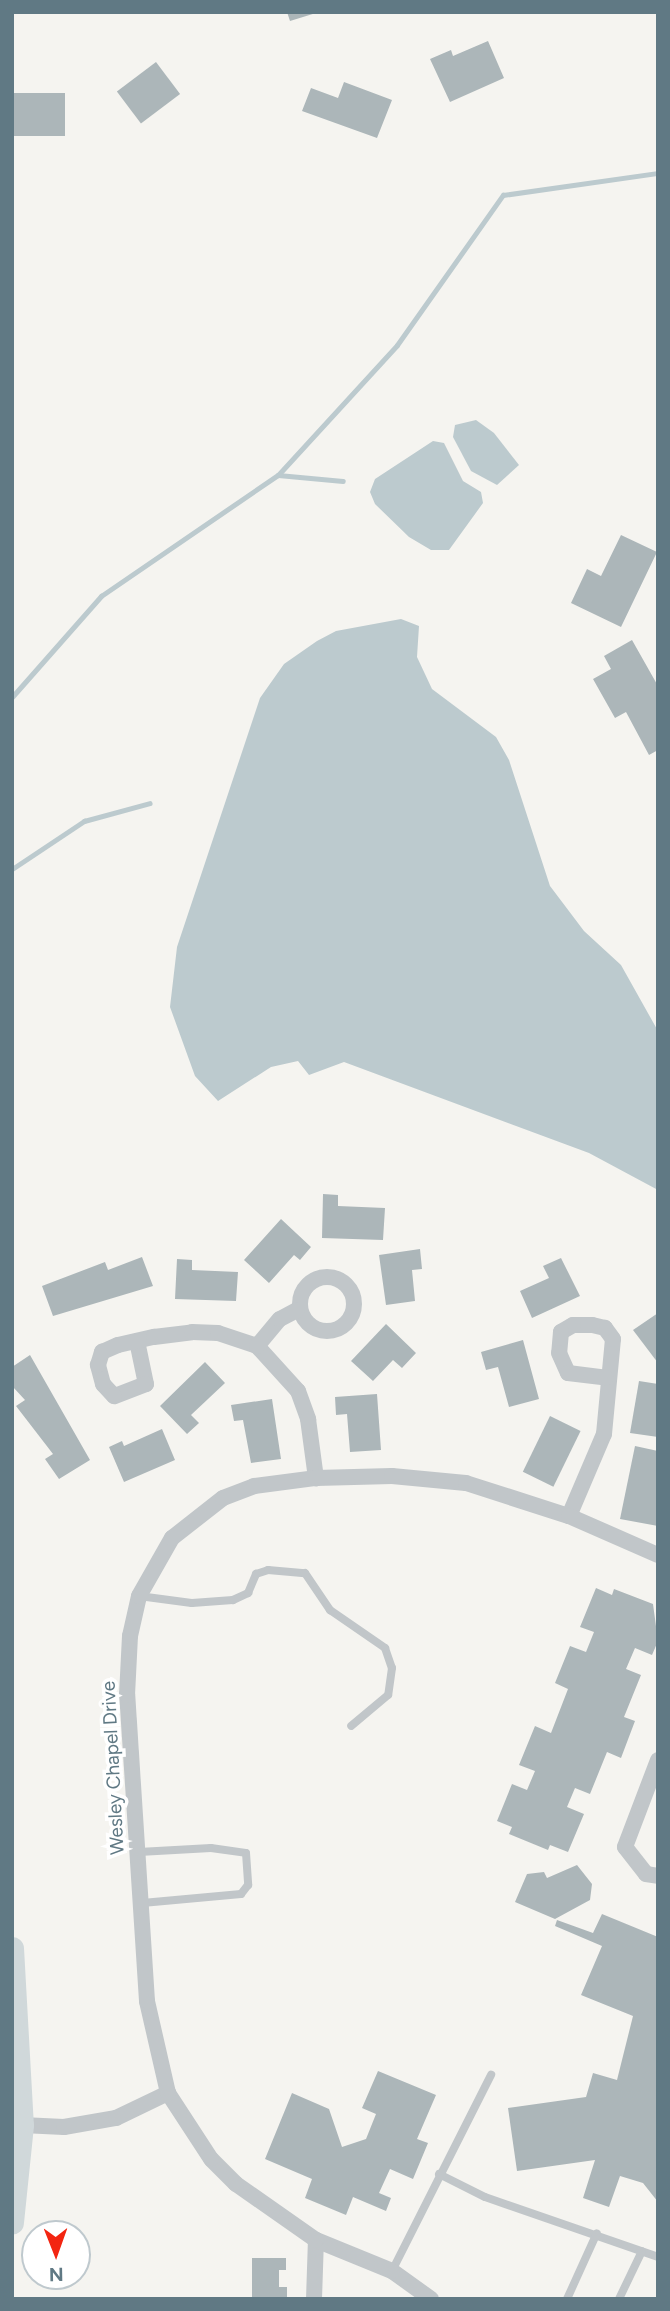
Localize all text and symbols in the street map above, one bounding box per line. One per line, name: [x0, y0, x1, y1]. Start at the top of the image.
street label: Wesley Chapel Drive: [97, 1680, 129, 1856]
north arrow: [21, 2220, 91, 2290]
text: N: [49, 2263, 64, 2286]

